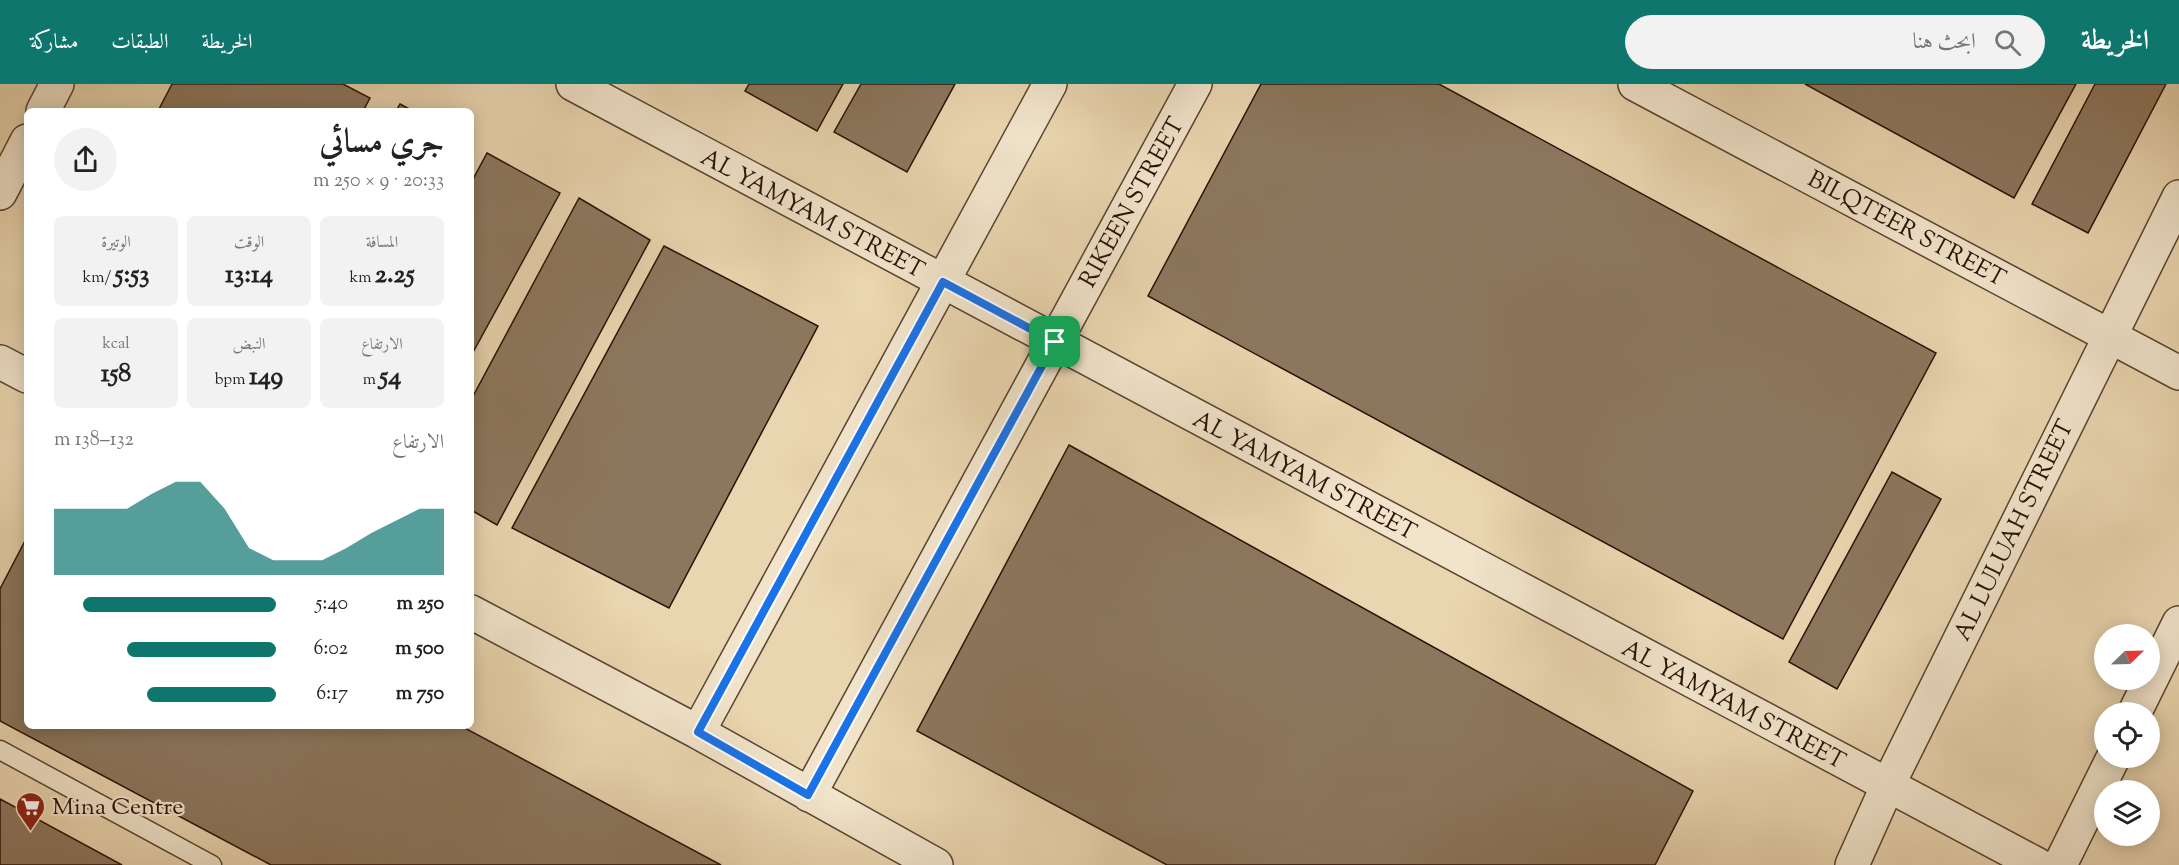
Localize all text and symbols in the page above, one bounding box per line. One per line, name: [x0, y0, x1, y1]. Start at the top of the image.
search box: [1625, 15, 2045, 69]
text: الخريطة: [2081, 22, 2149, 62]
icon: search: [1991, 26, 2024, 59]
text: ابحث هنا: [1913, 27, 1976, 59]
text: مشاركة: [30, 28, 78, 58]
text: الطبقات: [111, 28, 168, 58]
text: الخريطة: [201, 28, 253, 58]
street label: RIKEEN STREET: [1072, 112, 1194, 294]
text: جري مسائي: [319, 120, 444, 168]
button: share: [54, 128, 117, 191]
street label: AL YAMYAM STREET: [694, 141, 930, 288]
street label: BILQTEER STREET: [1801, 163, 2011, 296]
text: 20:33 · 9 × 250 m: [313, 167, 444, 196]
text: الوتيرة: [101, 232, 131, 255]
text: الوقت: [234, 232, 264, 255]
text: المسافة: [366, 232, 398, 255]
text: 5:53: [114, 257, 150, 294]
text: 13:14: [225, 257, 273, 294]
text: 2.25: [375, 257, 415, 294]
text: /km: [82, 267, 114, 290]
text: km: [349, 267, 375, 290]
pin: [1029, 316, 1080, 367]
icon: arrive: [1038, 325, 1071, 358]
text: kcal: [102, 333, 130, 356]
text: النبض: [233, 334, 265, 357]
text: الارتفاع: [361, 334, 403, 357]
text: 158: [101, 356, 131, 393]
text: 149: [249, 359, 283, 396]
text: 54: [379, 359, 401, 396]
text: bpm: [215, 369, 249, 392]
text: m: [363, 369, 379, 392]
street label: AL YAMYAM STREET: [1186, 403, 1422, 550]
street label: AL LULUAH STREET: [1946, 414, 2083, 647]
text: 132–138 m: [54, 426, 134, 455]
text: الارتفاع: [392, 429, 444, 458]
text: 5:40: [315, 590, 348, 619]
text: 250 m: [396, 590, 444, 619]
north arrow: [2094, 624, 2160, 690]
map controls: [2094, 624, 2160, 846]
street label: AL YAMYAM STREET: [1615, 632, 1851, 779]
text: 6:02: [314, 635, 348, 664]
text: 500 m: [395, 635, 444, 664]
text: 6:17: [316, 680, 348, 709]
text: 750 m: [396, 680, 444, 709]
button: locate: [2094, 702, 2160, 768]
button: layers: [2094, 780, 2160, 846]
supermarket icon: Mina Centre: [15, 790, 47, 832]
place label: Mina Centre: [52, 791, 183, 825]

